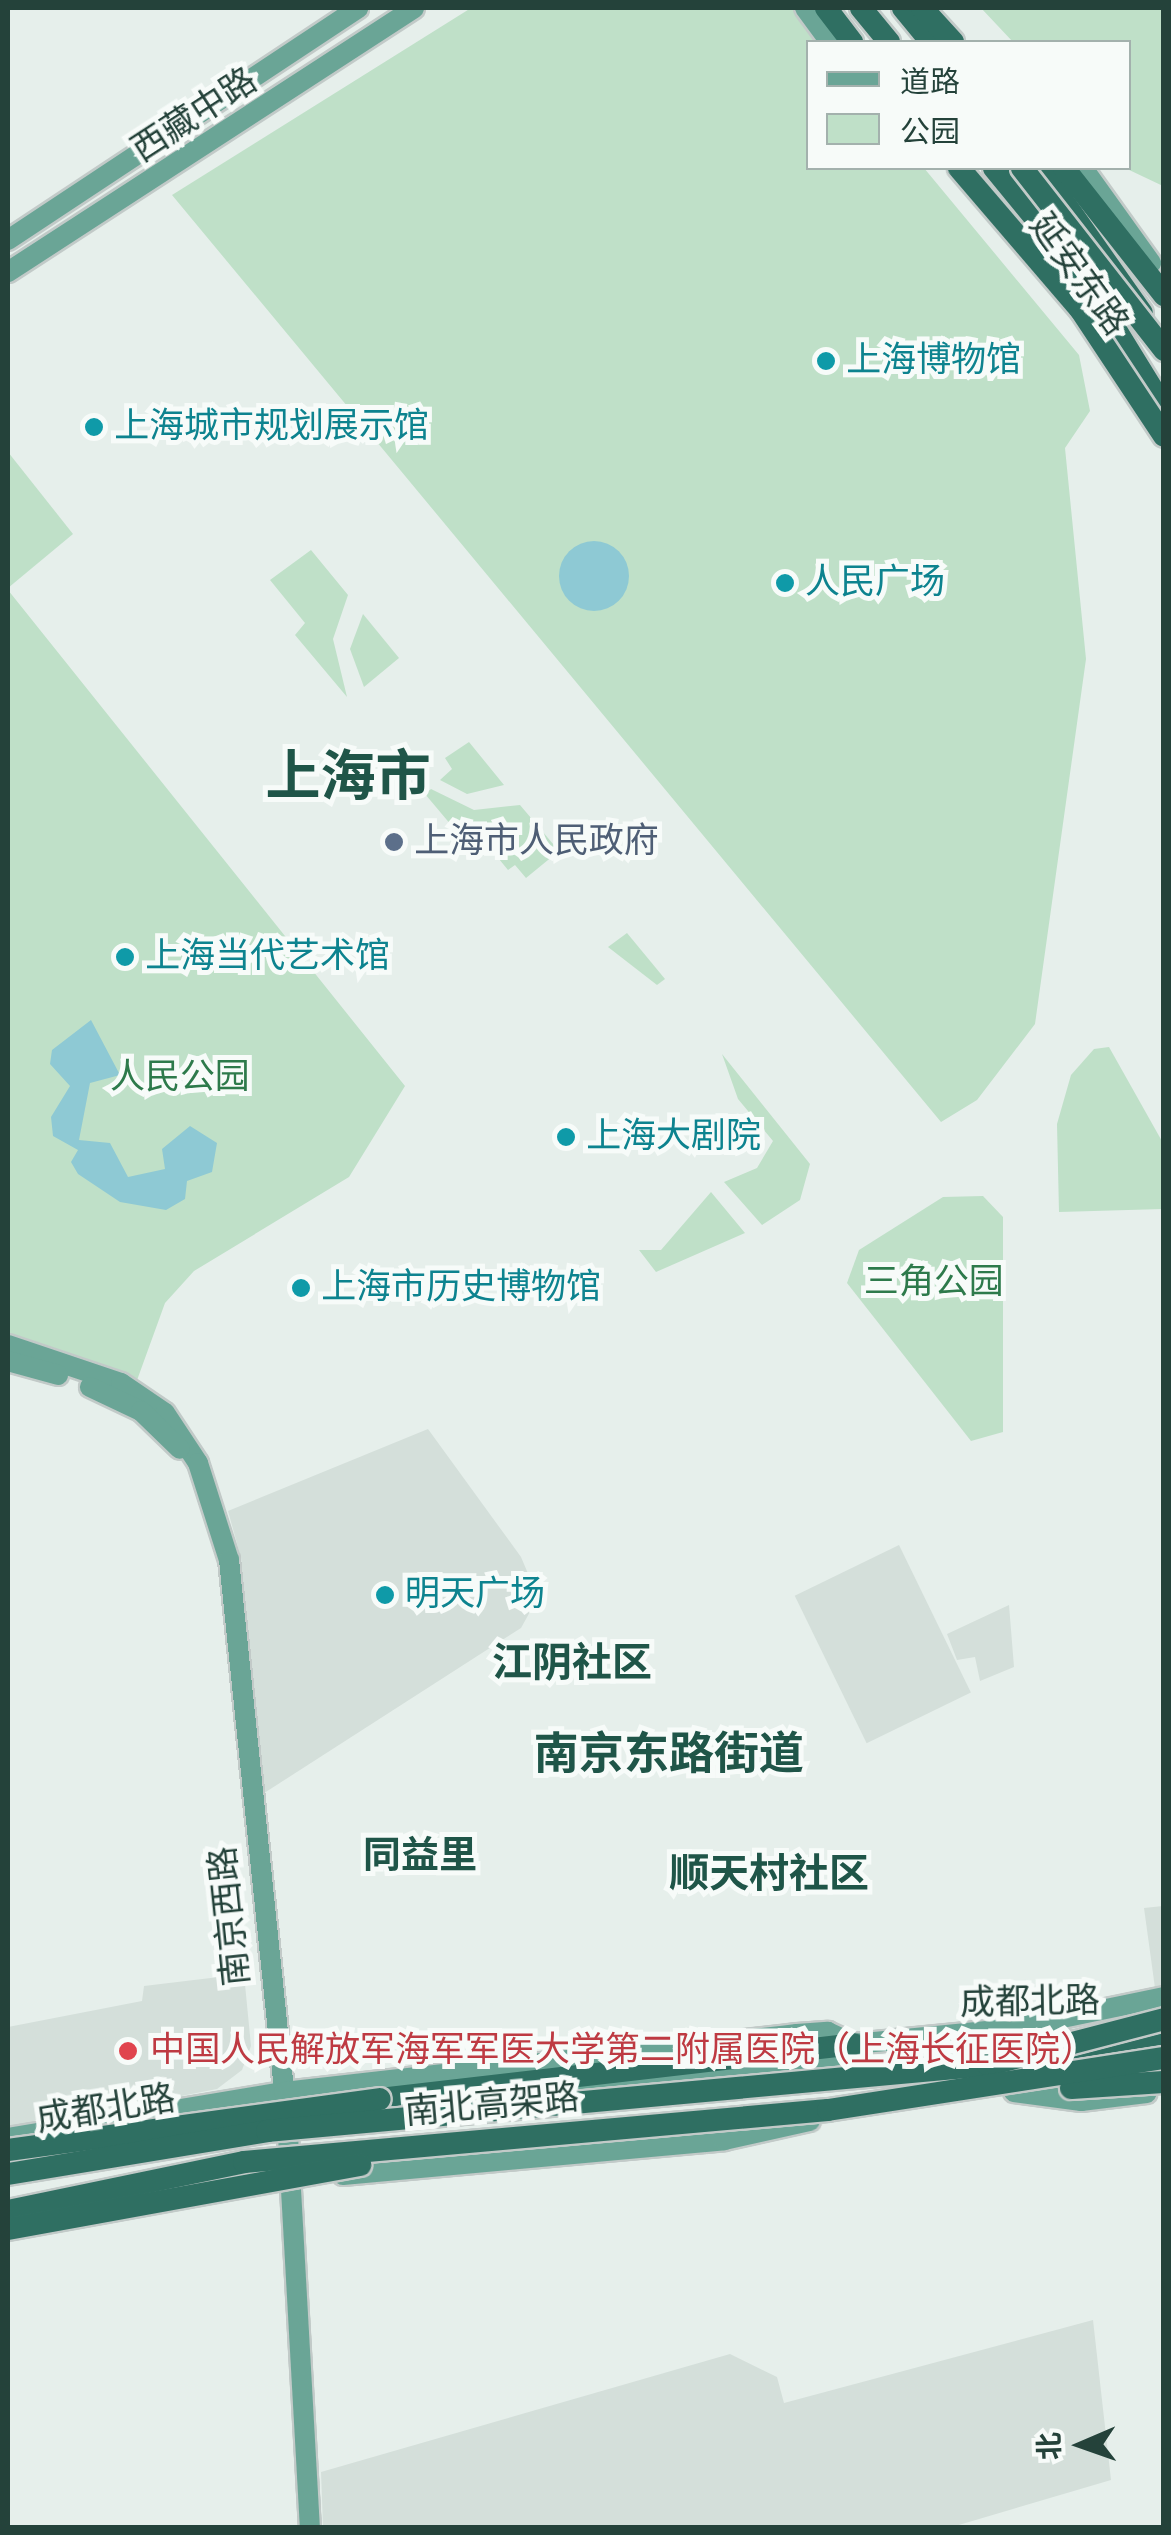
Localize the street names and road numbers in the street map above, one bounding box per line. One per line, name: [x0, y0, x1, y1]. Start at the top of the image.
street label: 西藏中路: [125, 60, 265, 172]
street label: 延安东路: [1020, 206, 1136, 344]
street label: 南京西路: [203, 1844, 259, 1988]
street label: 成都北路: [960, 1981, 1100, 2025]
street label: 南北高架路: [403, 2077, 581, 2135]
street label: 成都北路: [34, 2078, 178, 2142]

